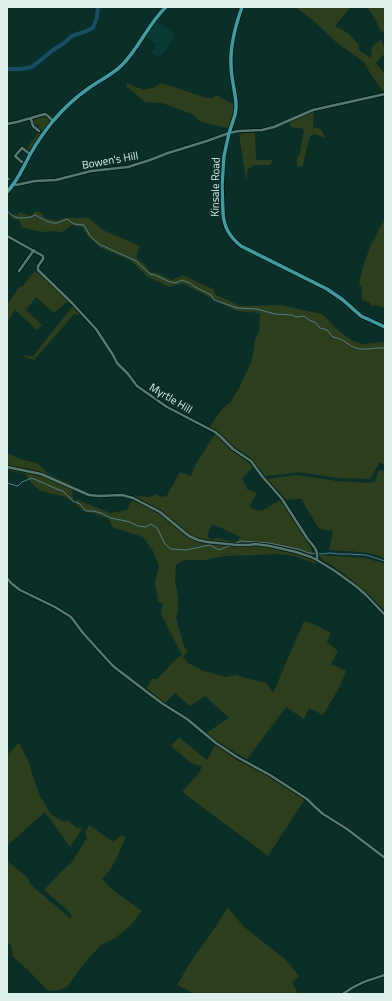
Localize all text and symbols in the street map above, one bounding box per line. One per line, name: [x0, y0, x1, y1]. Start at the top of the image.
street label: Bowen's Hill: [81, 147, 139, 173]
street label: Kinsale Road: [206, 157, 224, 217]
street label: Myrtle Hill: [146, 379, 196, 417]

